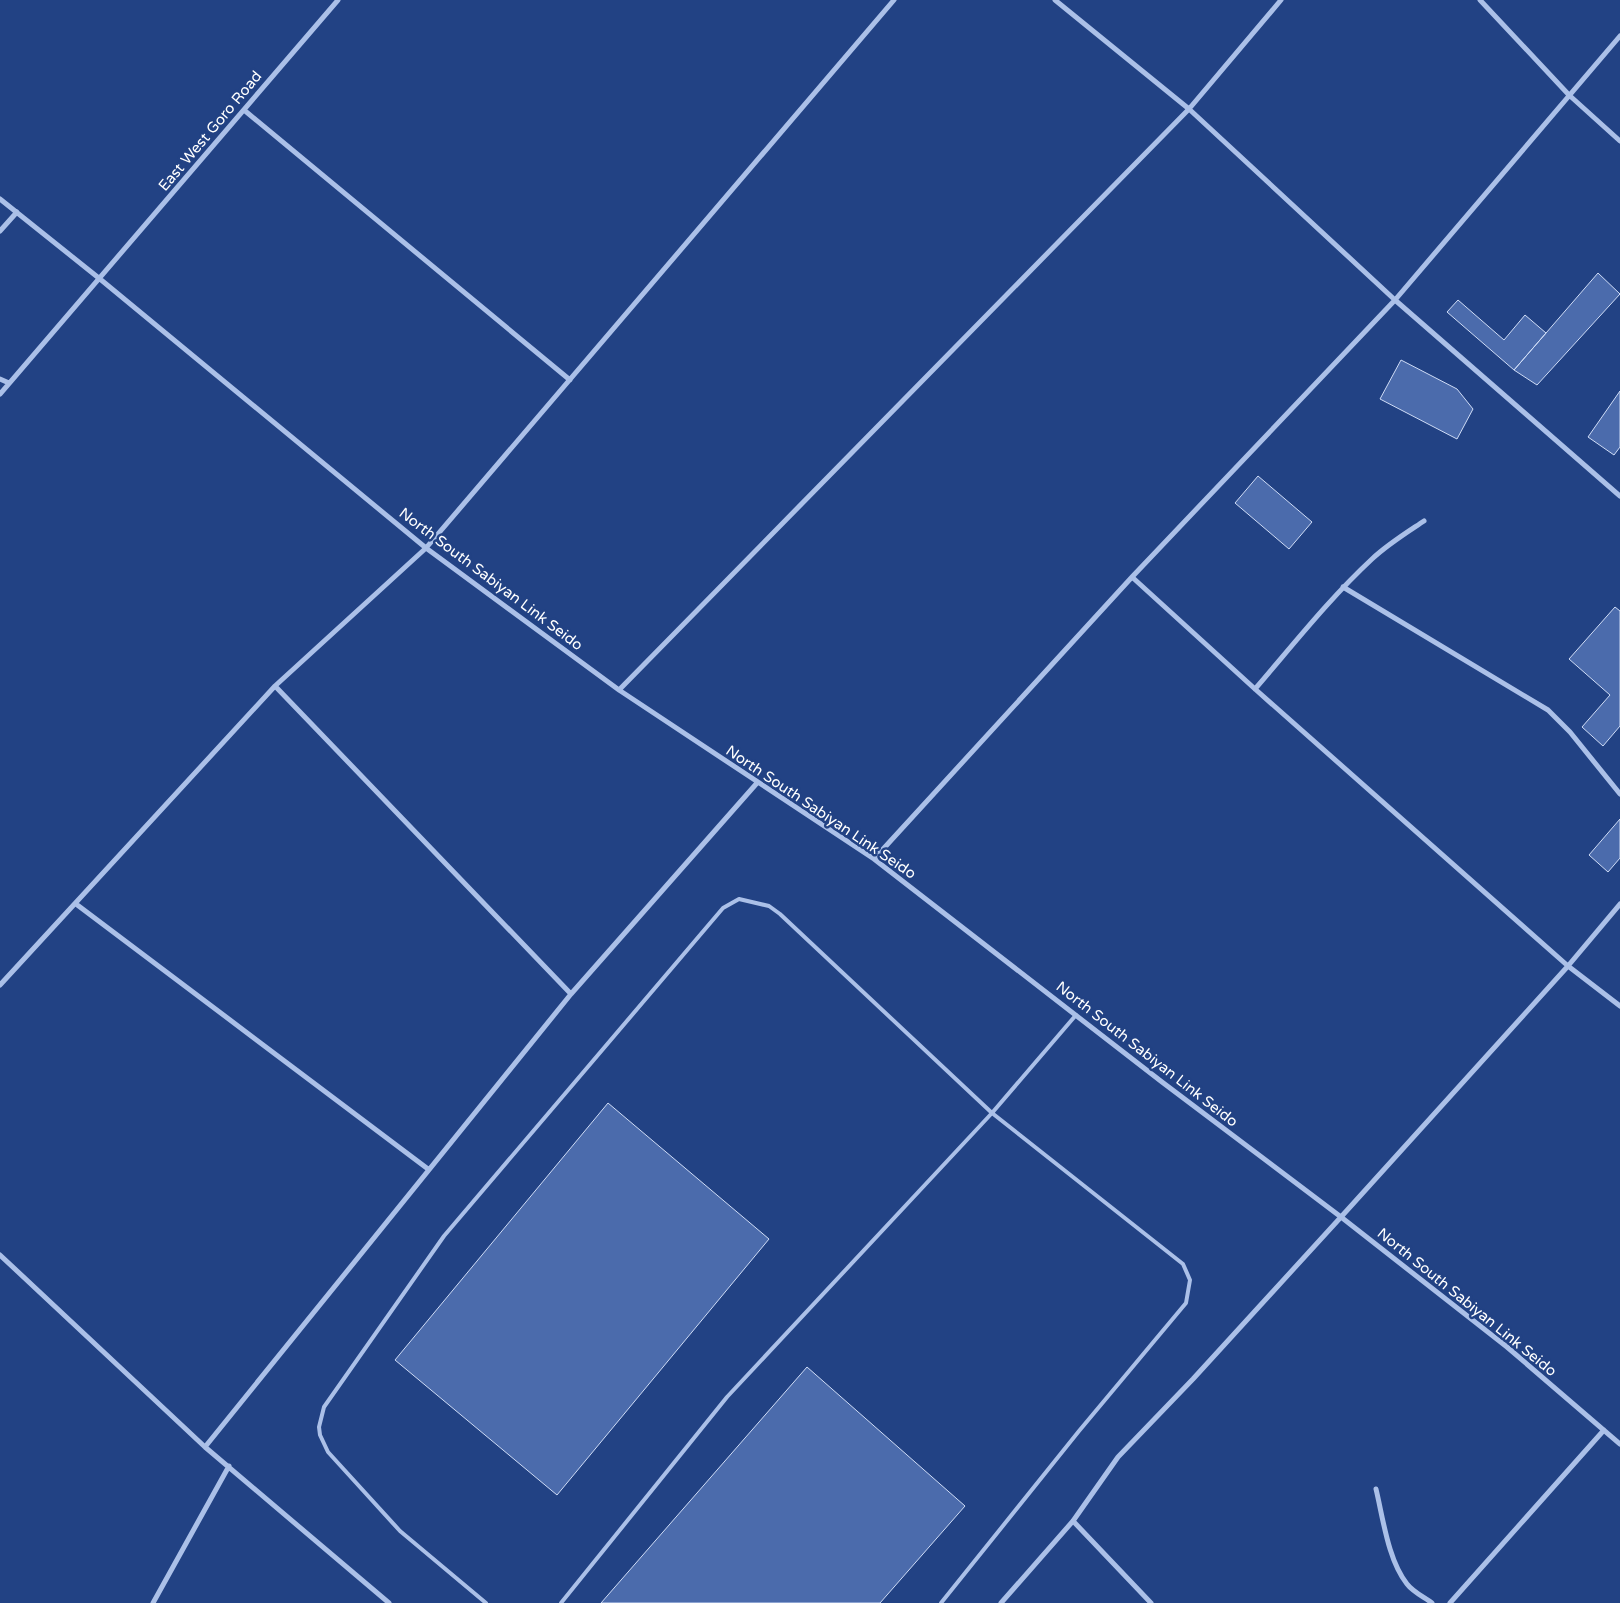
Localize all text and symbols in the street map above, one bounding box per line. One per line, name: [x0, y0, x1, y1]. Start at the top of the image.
street label: East West Goro Road: [155, 67, 265, 195]
street label: North South Sabiyan Link Seido: [395, 504, 587, 654]
street label: North South Sabiyan Link Seido: [722, 741, 920, 883]
street label: North South Sabiyan Link Seido: [1053, 977, 1241, 1131]
street label: North South Sabiyan Link Seido: [1374, 1224, 1560, 1380]

